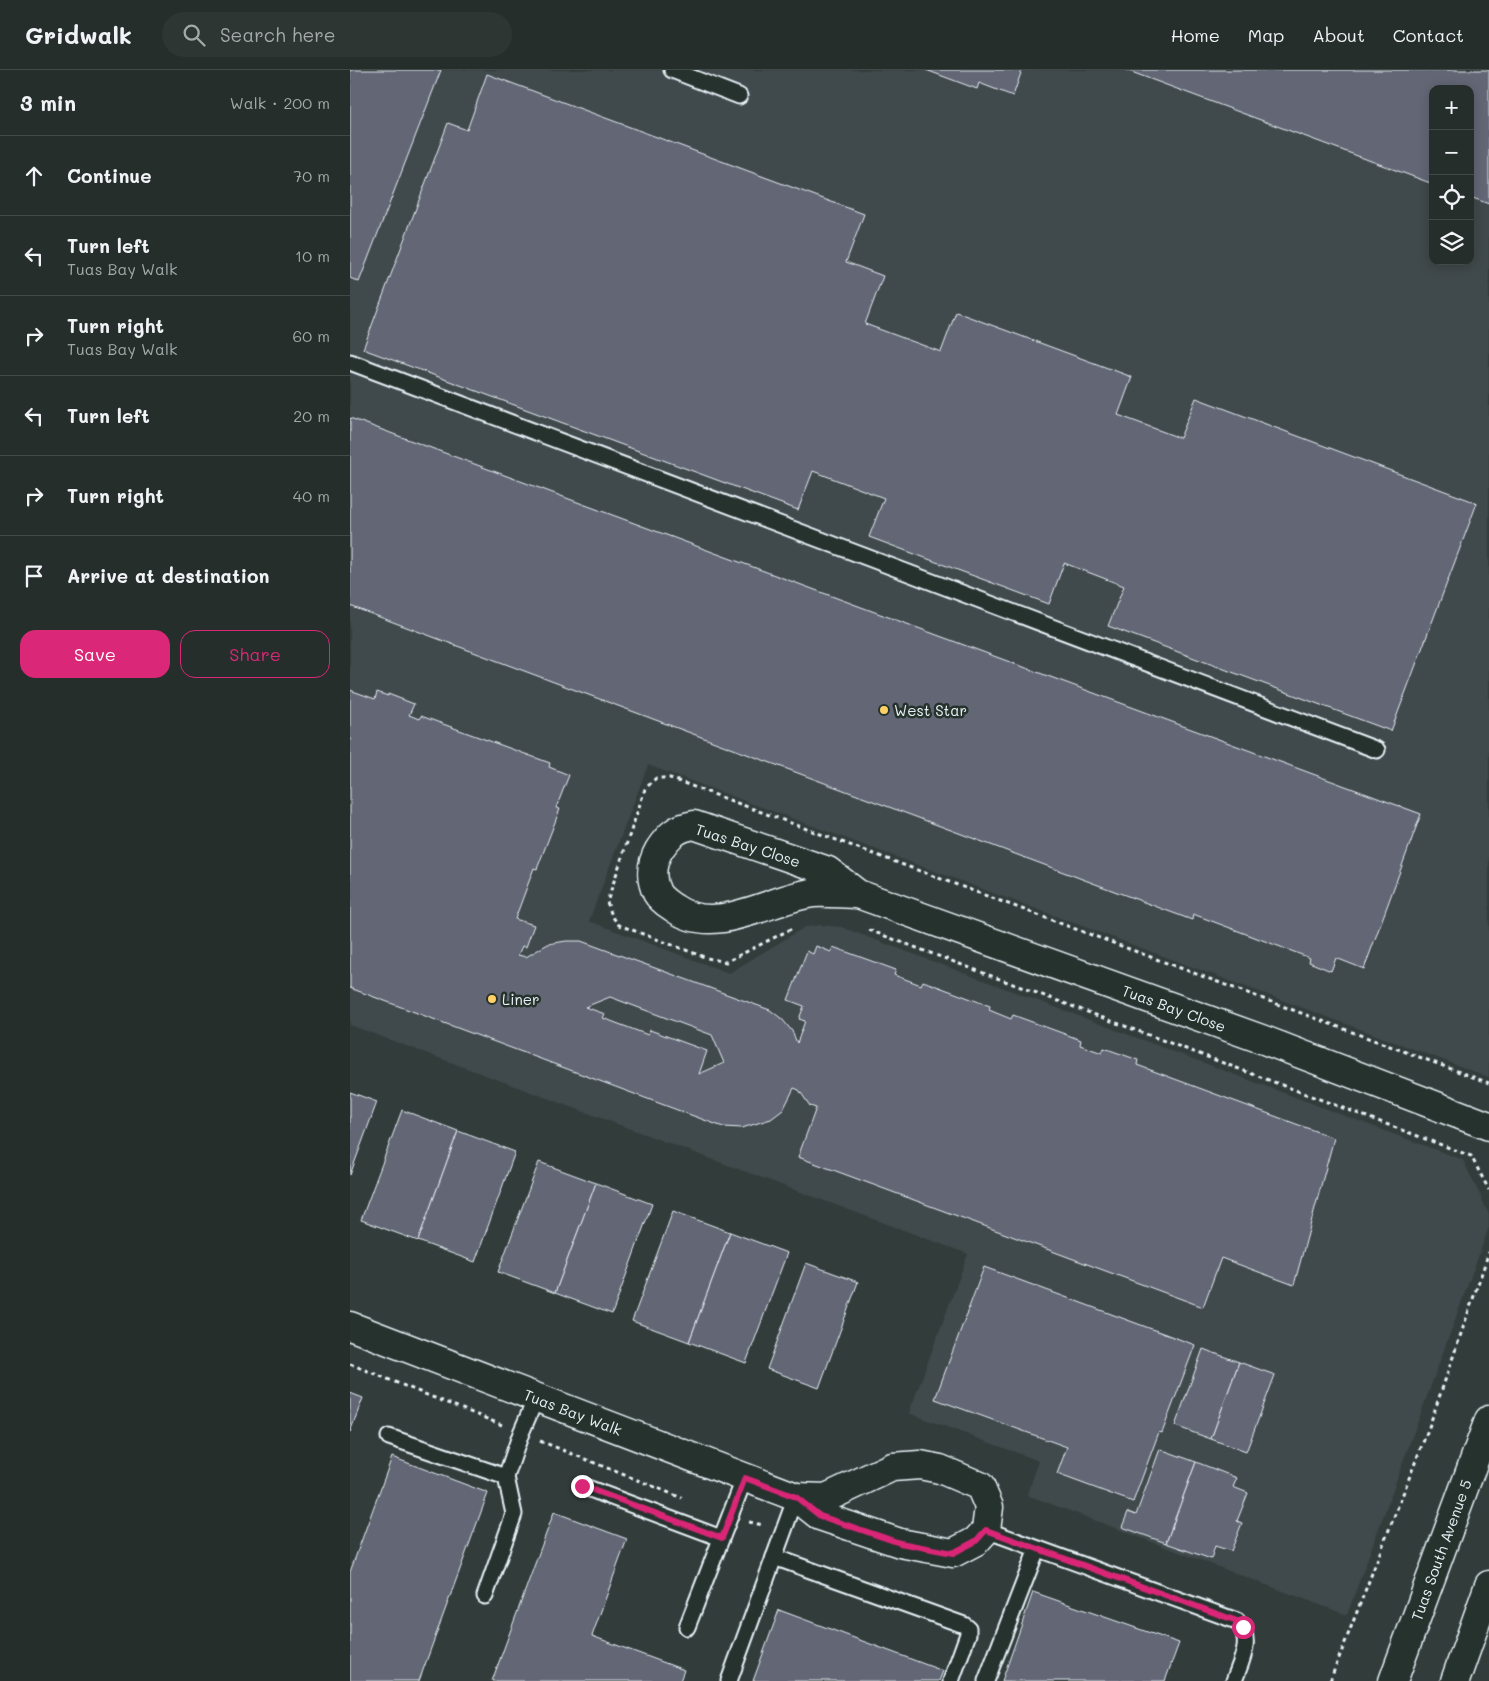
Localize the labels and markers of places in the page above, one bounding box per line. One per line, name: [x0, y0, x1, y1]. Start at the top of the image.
place label: West Star: [894, 700, 967, 720]
marker: West Star: [878, 704, 890, 716]
place label: Liner: [502, 989, 540, 1009]
marker: Liner: [486, 993, 498, 1005]

